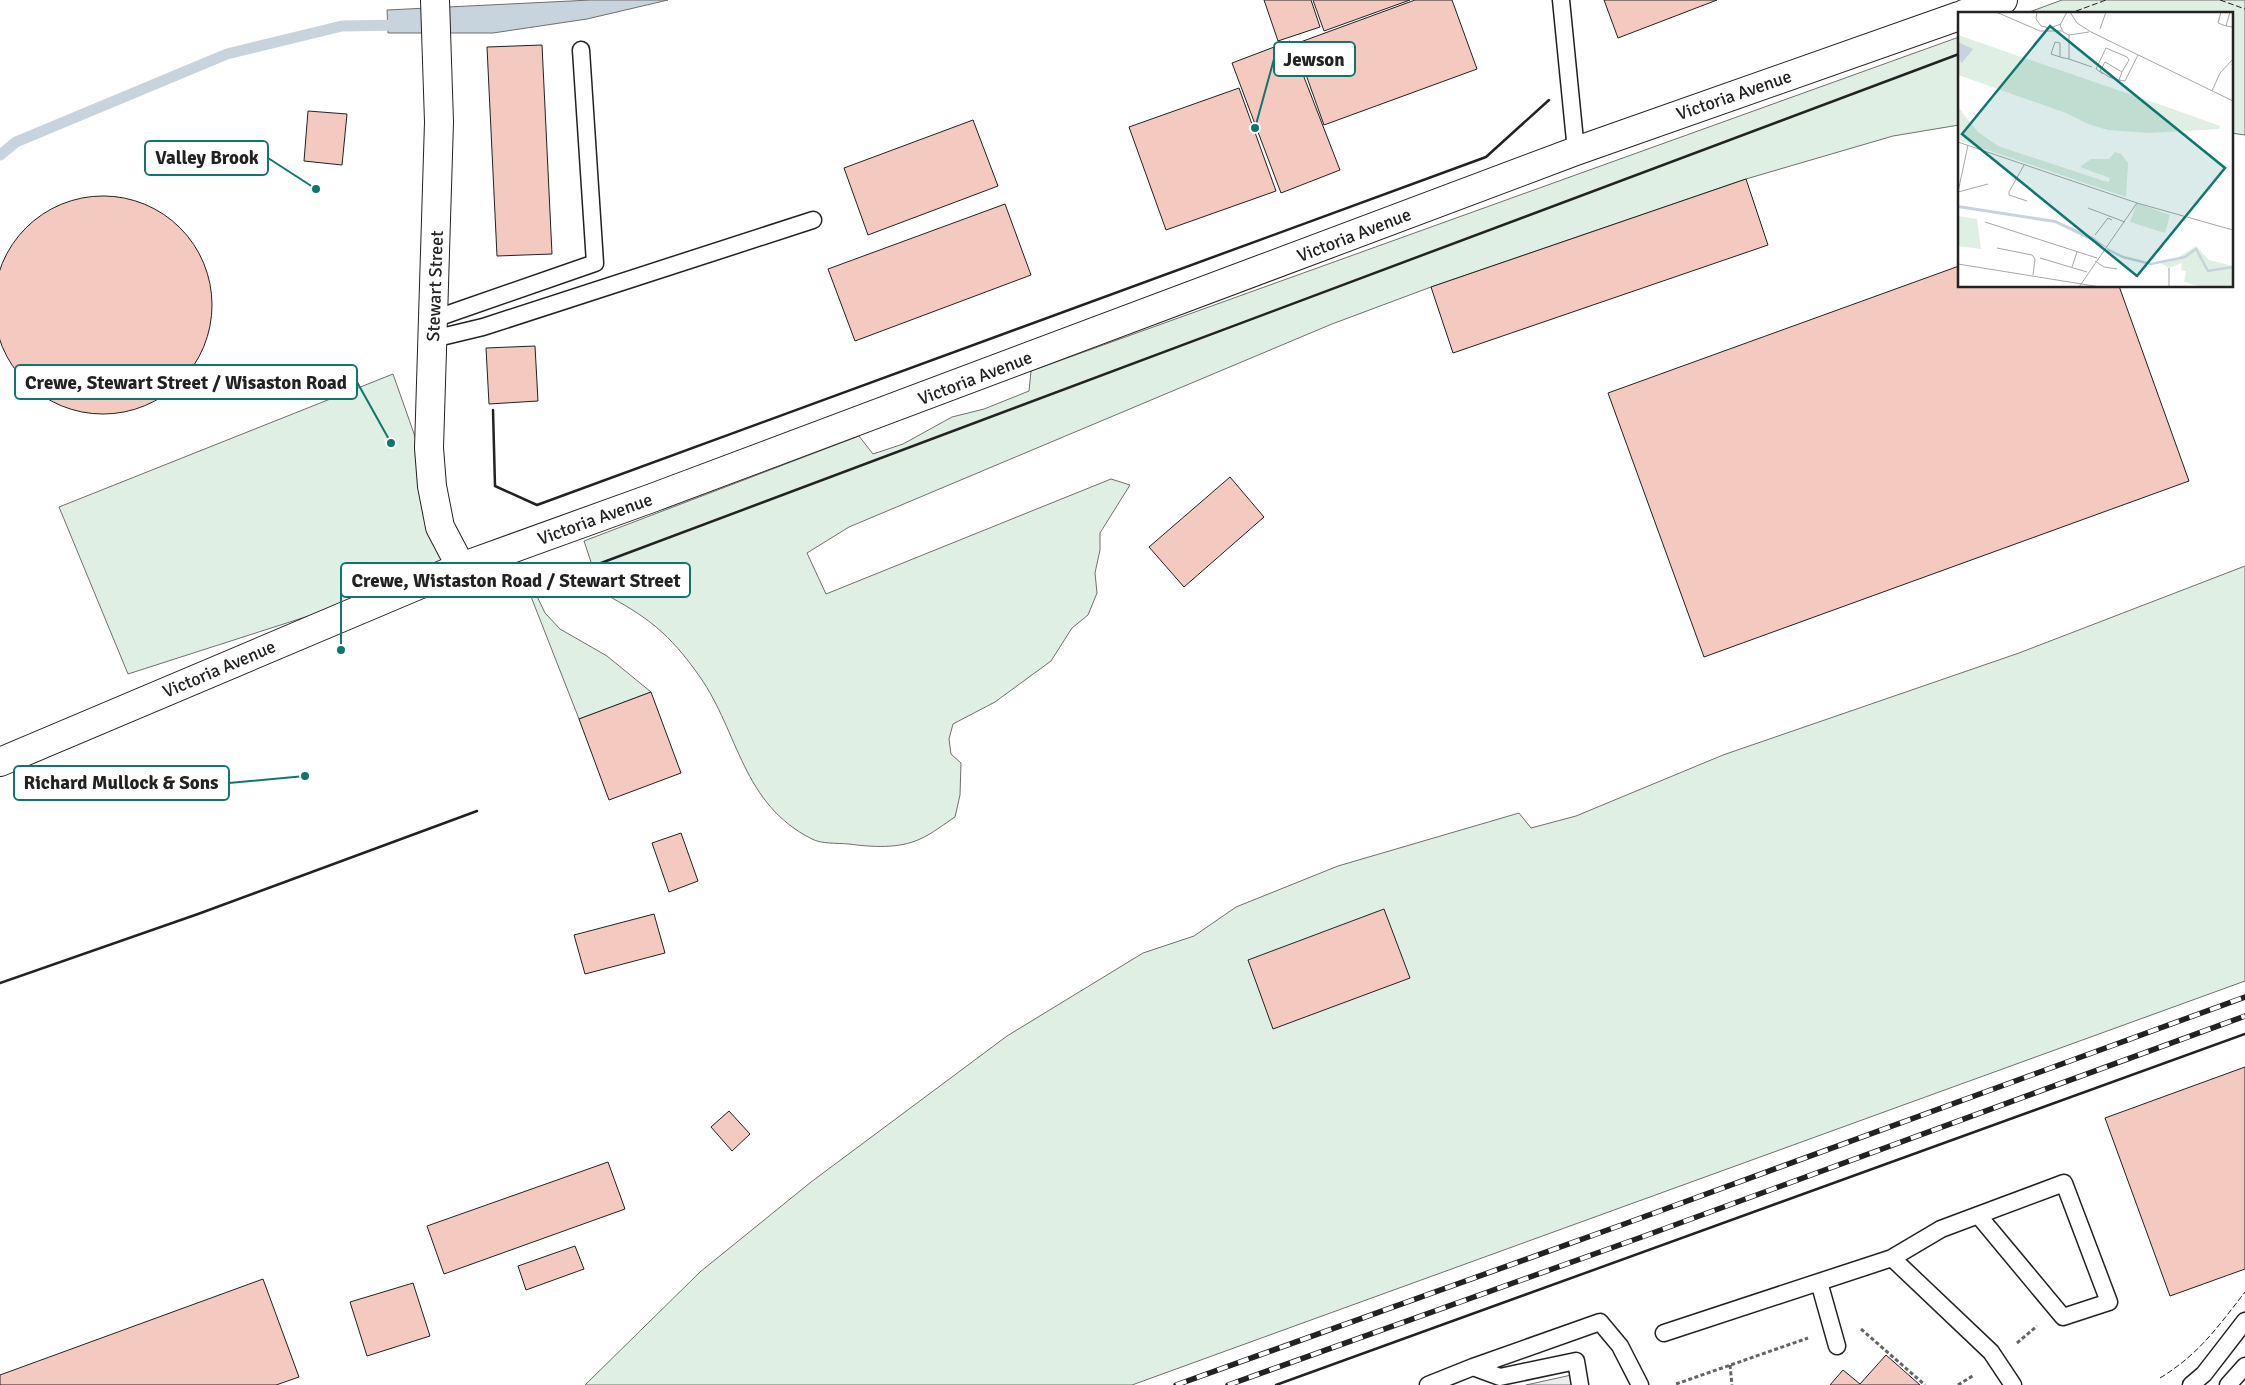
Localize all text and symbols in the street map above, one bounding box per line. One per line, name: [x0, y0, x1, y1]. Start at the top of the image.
inset map: [1958, 12, 2232, 288]
callout: Jewson: [1274, 42, 1355, 76]
text: Jewson: [1283, 48, 1345, 72]
street label: Victoria Avenue: [1673, 65, 1795, 125]
callout: Valley Brook: [145, 141, 268, 175]
text: Valley Brook: [155, 146, 259, 170]
street label: Victoria Avenue: [1294, 203, 1414, 267]
street label: Stewart Street: [422, 230, 448, 342]
street label: Victoria Avenue: [915, 346, 1035, 410]
callout: Crewe, Stewart Street / Wisaston Road: [15, 365, 357, 399]
text: Crewe, Stewart Street / Wisaston Road: [25, 371, 347, 395]
street label: Victoria Avenue: [535, 488, 655, 550]
callout: Crewe, Wistaston Road / Stewart Street: [341, 563, 690, 597]
text: Crewe, Wistaston Road / Stewart Street: [351, 569, 681, 593]
street label: Victoria Avenue: [159, 635, 279, 703]
callout: Richard Mullock & Sons: [14, 766, 229, 800]
text: Richard Mullock & Sons: [24, 771, 218, 795]

